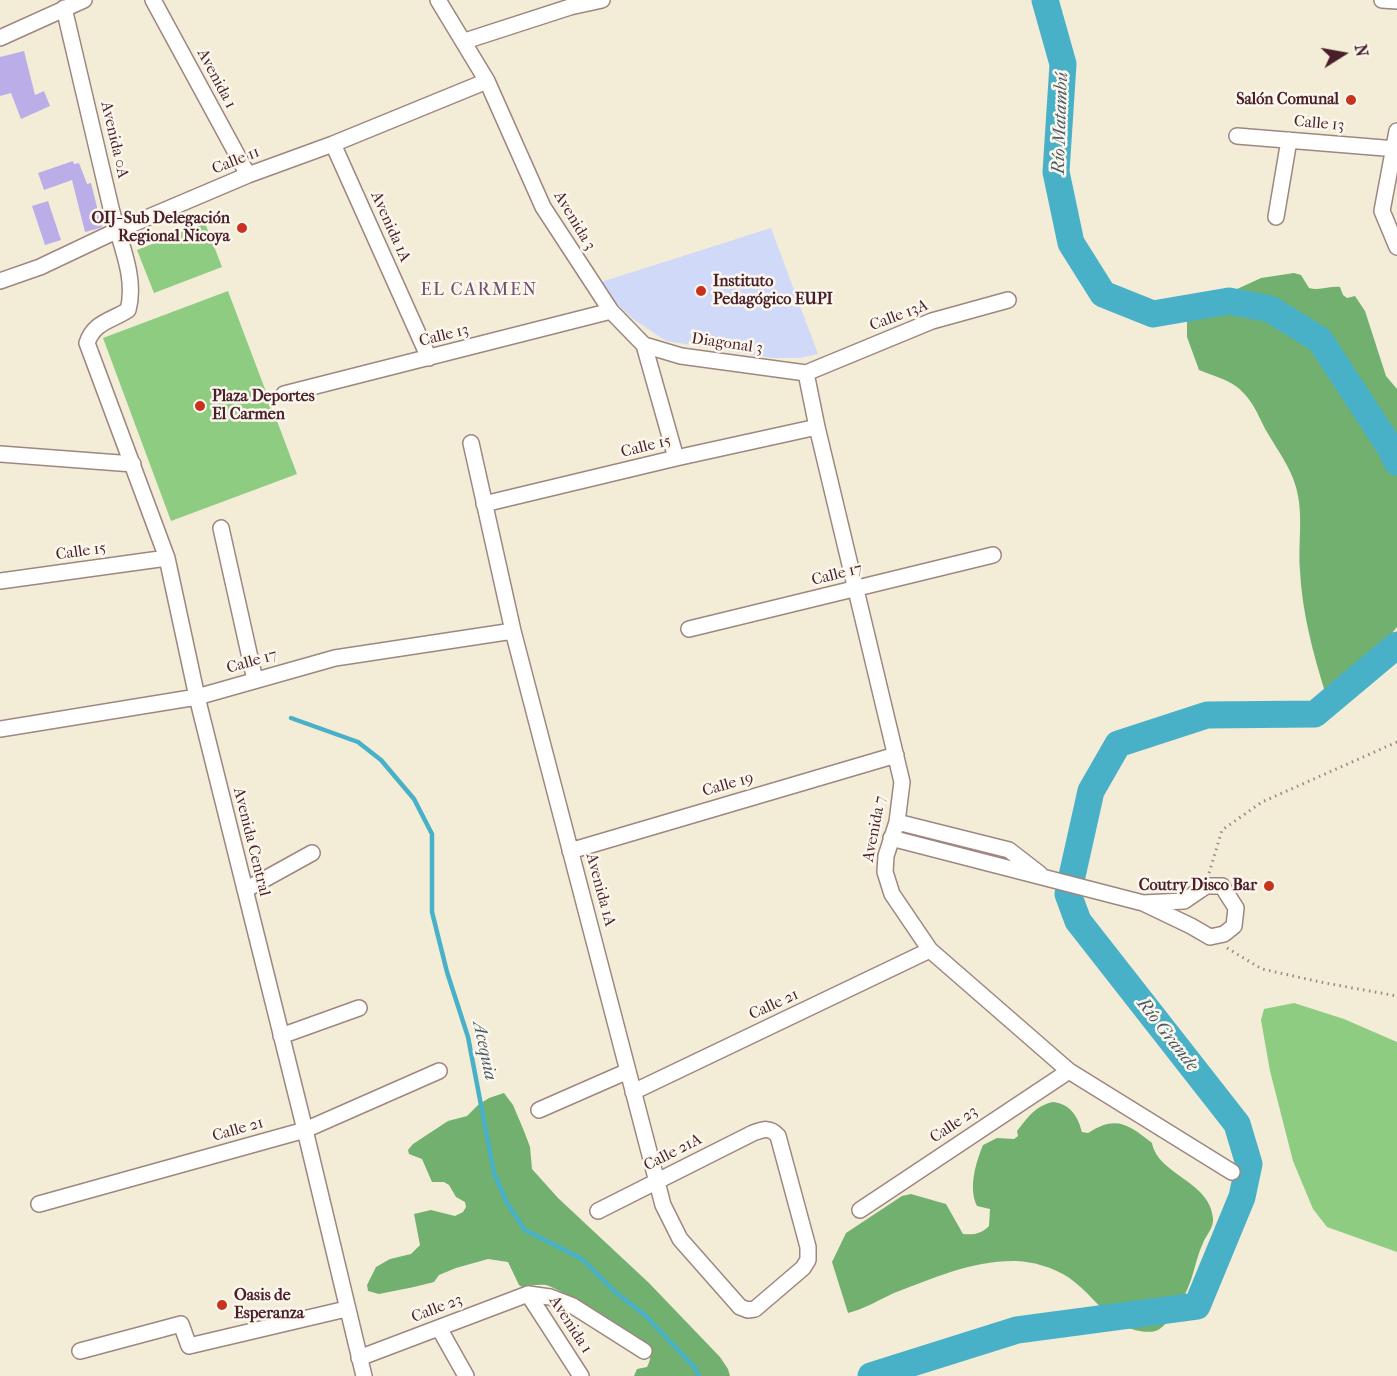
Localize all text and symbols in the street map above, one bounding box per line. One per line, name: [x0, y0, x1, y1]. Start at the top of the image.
north arrow: [1313, 24, 1373, 84]
text: N: [1351, 43, 1372, 58]
street label: Avenida 1: [192, 46, 240, 112]
water label: Río Matambú: [1048, 72, 1074, 174]
place label: Salón Comunal: [1236, 90, 1339, 110]
marker: Salón Comunal: [1344, 93, 1358, 107]
street label: Avenida 0A: [96, 100, 132, 180]
street label: Calle 13: [1293, 112, 1345, 136]
street label: Calle 11: [209, 143, 263, 179]
street label: Avenida 3: [549, 188, 599, 254]
street label: Avenida 1A: [366, 189, 414, 265]
place label: OIJ- Sub Delegación Regional Nicoya: [92, 209, 230, 247]
marker: OIJ- Sub Delegación Regional Nicoya: [235, 221, 249, 235]
place label: Instituto Pedagógico EUPI: [713, 272, 833, 310]
district label: EL CARMEN: [420, 280, 538, 302]
marker: Instituto Pedagógico EUPI: [694, 284, 708, 298]
street label: Calle 13A: [867, 296, 931, 336]
street label: Calle 13: [417, 321, 471, 351]
street label: Diagonal 3: [690, 329, 764, 359]
place label: Plaza Deportes El Carmen: [212, 387, 315, 425]
marker: Plaza Deportes El Carmen: [193, 399, 207, 413]
street label: Calle 15: [619, 432, 673, 462]
street label: Calle 15: [55, 539, 107, 565]
street label: Calle 17: [810, 559, 864, 591]
street label: Calle 17: [225, 646, 279, 678]
street label: Calle 19: [700, 769, 756, 801]
street label: Avenida Central: [228, 786, 274, 898]
street label: Avenida 7: [859, 794, 891, 864]
street label: Avenida 1A: [581, 851, 619, 929]
place label: Coutry Disco Bar: [1139, 876, 1257, 896]
marker: Coutry Disco Bar: [1262, 879, 1276, 893]
street label: Calle 21: [746, 985, 802, 1025]
water label: Río Grande: [1132, 994, 1202, 1076]
water label: Acequia: [467, 1020, 501, 1082]
street label: Calle 23: [927, 1102, 981, 1148]
street label: Calle 21: [210, 1114, 266, 1146]
street label: Calle 21A: [641, 1130, 705, 1176]
place label: Oasis de Esperanza: [234, 1286, 304, 1324]
street label: Calle 23: [409, 1291, 465, 1327]
street label: Avenida 1: [544, 1293, 596, 1357]
marker: Oasis de Esperanza: [215, 1298, 229, 1312]

